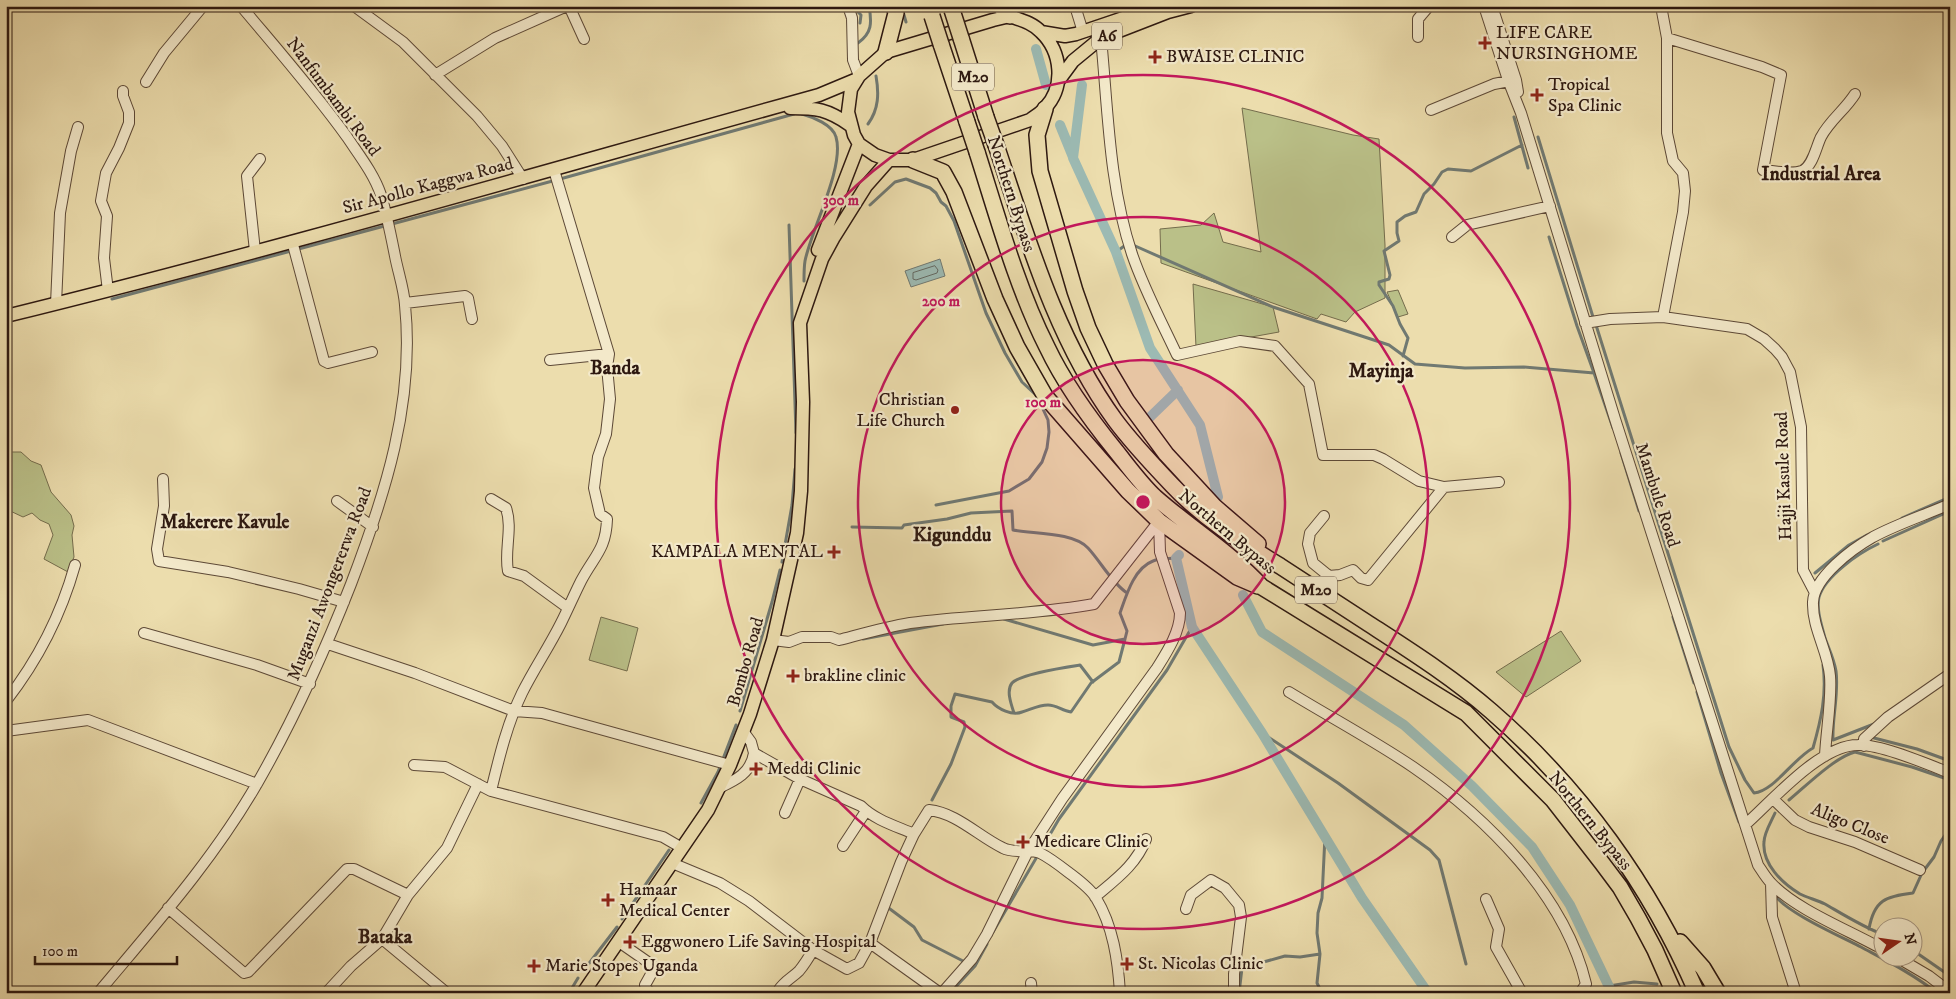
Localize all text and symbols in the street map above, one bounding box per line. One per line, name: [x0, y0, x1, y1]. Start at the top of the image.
road number: A6: [1092, 22, 1122, 50]
place label: LIFE CARE NURSINGHOME: [1496, 22, 1638, 65]
street label: Nanfumbambi Road: [281, 33, 385, 161]
marker: LIFE CARE NURSINGHOME: [1478, 36, 1492, 50]
place label: BWAISE CLINIC: [1166, 46, 1305, 68]
marker: BWAISE CLINIC: [1148, 50, 1162, 64]
road number: M20: [952, 64, 994, 90]
place label: Tropical Spa Clinic: [1548, 74, 1622, 117]
marker: Tropical Spa Clinic: [1530, 88, 1544, 102]
street label: Northern Bypass: [982, 133, 1040, 255]
street label: Sir Apollo Kaggwa Road: [340, 153, 516, 219]
district label: Industrial Area: [1761, 162, 1881, 187]
text: 300 m: [823, 191, 860, 210]
text: 200 m: [922, 292, 961, 311]
district label: Banda: [590, 356, 641, 381]
district label: Mayinja: [1348, 359, 1414, 384]
place label: Christian Life Church: [857, 389, 946, 432]
text: 100 m: [1025, 393, 1062, 412]
marker: Christian Life Church: [949, 404, 961, 416]
street label: Hajji Kasule Road: [1771, 411, 1797, 541]
street label: Mambule Road: [1630, 440, 1684, 550]
street label: Muganzi Awongererwa Road: [283, 484, 377, 684]
street label: Northern Bypass: [1174, 485, 1280, 579]
centre of rings: [1134, 493, 1152, 511]
district label: Makerere Kavule: [161, 511, 290, 534]
district label: Kigunddu: [913, 523, 992, 548]
place label: KAMPALA MENTAL: [651, 541, 823, 563]
marker: KAMPALA MENTAL: [827, 545, 841, 559]
road number: M20: [1295, 576, 1337, 604]
street label: Bombo Road: [723, 615, 769, 709]
place label: brakline clinic: [804, 665, 906, 687]
marker: brakline clinic: [786, 669, 800, 683]
place label: Meddi Clinic: [767, 758, 861, 780]
marker: Meddi Clinic: [749, 762, 763, 776]
street label: Northern Bypass: [1543, 767, 1637, 875]
street label: Aligo Close: [1808, 798, 1892, 850]
place label: Medicare Clinic: [1034, 831, 1149, 853]
marker: Medicare Clinic: [1016, 835, 1030, 849]
place label: Hamaar Medical Center: [619, 879, 730, 922]
marker: Hamaar Medical Center: [601, 893, 615, 907]
north arrow: [1874, 916, 1924, 966]
district label: Bataka: [358, 925, 413, 950]
place label: Eggwonero Life Saving Hospital: [641, 931, 877, 953]
text: N: [1900, 932, 1920, 947]
scale bar: [35, 934, 178, 966]
marker: Eggwonero Life Saving Hospital: [623, 935, 637, 949]
text: 100 m: [42, 942, 78, 961]
place label: St. Nicolas Clinic: [1138, 953, 1264, 975]
place label: Marie Stopes Uganda: [545, 955, 698, 977]
marker: St. Nicolas Clinic: [1120, 957, 1134, 971]
marker: Marie Stopes Uganda: [527, 959, 541, 973]

